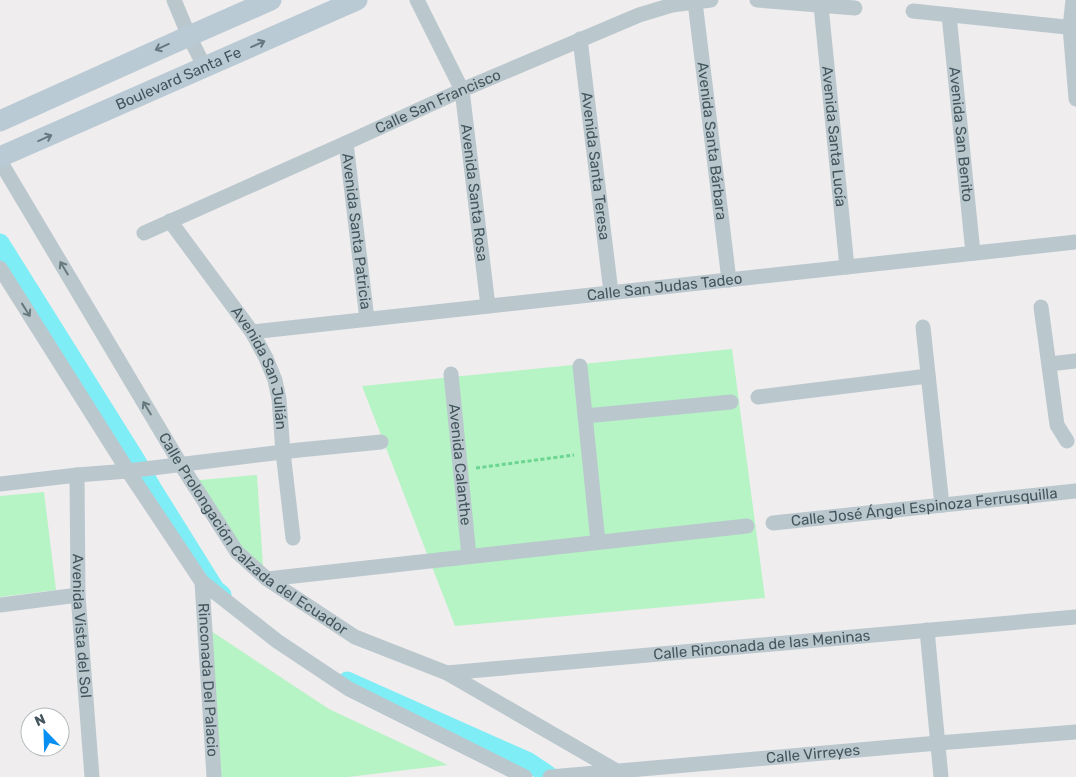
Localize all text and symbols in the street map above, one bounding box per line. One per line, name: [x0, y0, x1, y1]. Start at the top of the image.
one-way arrow: [250, 39, 265, 49]
street label: Boulevard Santa Fe: [113, 43, 244, 114]
one-way arrow: [155, 43, 170, 53]
street label: Avenida Santa Bárbara: [693, 61, 731, 221]
street label: Avenida Santa Lucía: [818, 65, 850, 208]
street label: Calle San Francisco: [372, 66, 504, 138]
street label: Avenida San Benito: [945, 66, 977, 203]
street label: Avenida Santa Teresa: [578, 91, 614, 241]
street label: Avenida Santa Rosa: [457, 123, 492, 262]
one-way arrow: [37, 132, 52, 142]
street label: Avenida Santa Patricia: [338, 152, 375, 311]
one-way arrow: [58, 262, 68, 276]
street label: Calle San Judas Tadeo: [586, 270, 743, 304]
one-way arrow: [21, 302, 31, 316]
street label: Avenida San Julián: [227, 303, 290, 430]
one-way arrow: [142, 401, 152, 415]
street label: Avenida Calanthe: [445, 403, 475, 526]
street label: Calle Prolongación Calzada del Ecuador: [155, 429, 351, 639]
street label: Calle José Ángel Espinoza Ferrusquilla: [790, 484, 1058, 530]
street label: Avenida Vista del Sol: [69, 554, 95, 699]
street label: Rinconada Del Palacio: [194, 602, 222, 757]
street label: Calle Rinconada de las Meninas: [652, 626, 871, 664]
north arrow: [20, 707, 70, 757]
text: N: [32, 711, 48, 730]
street label: Calle Virreyes: [765, 741, 861, 767]

